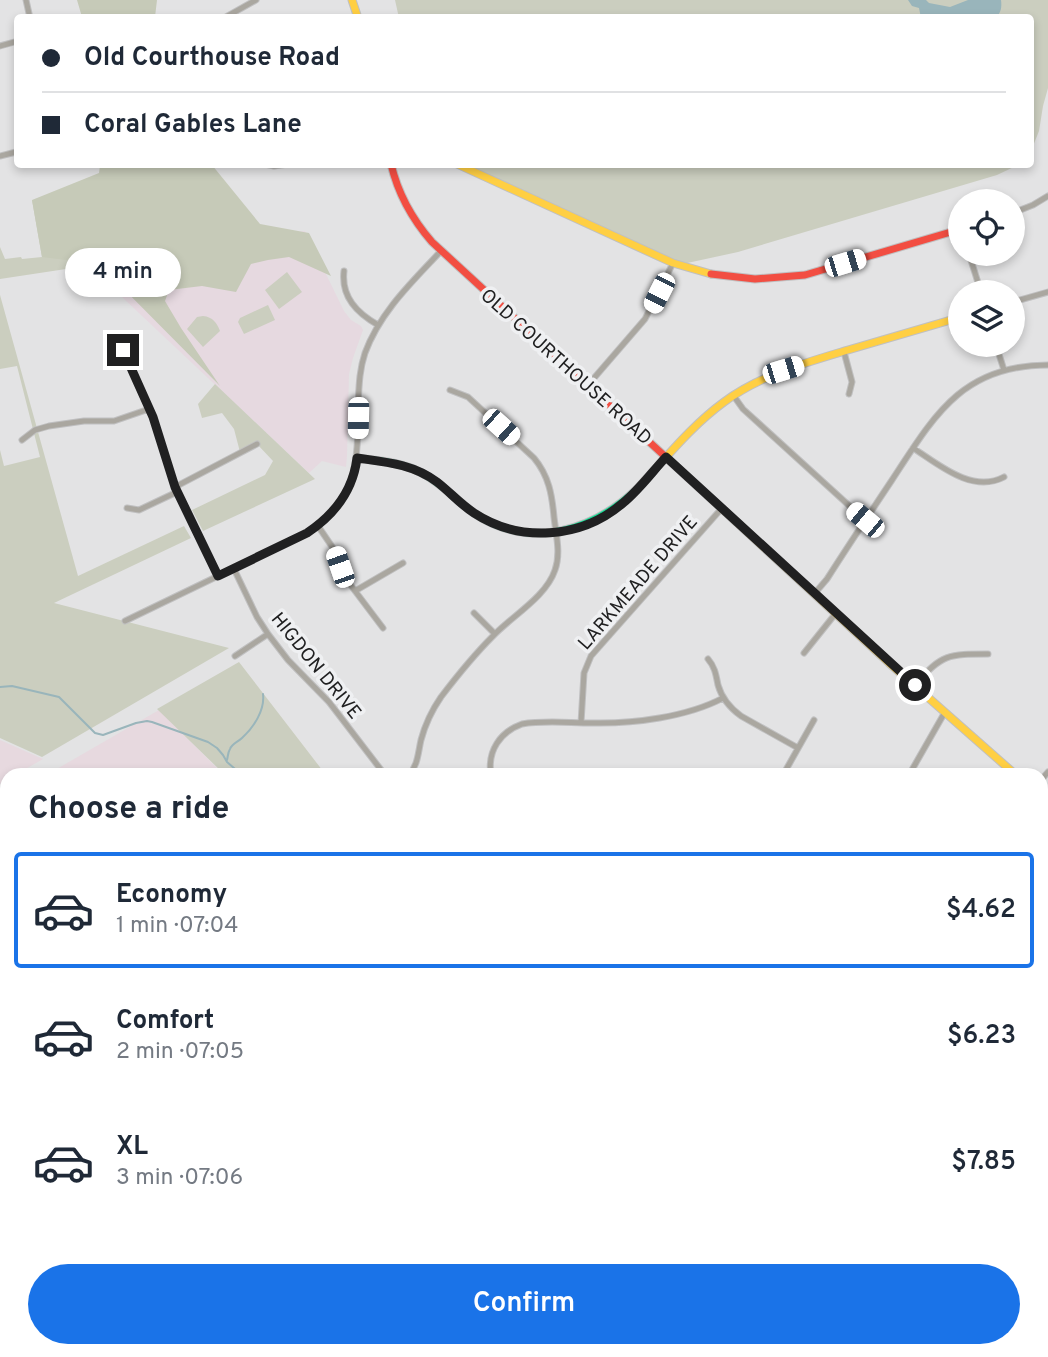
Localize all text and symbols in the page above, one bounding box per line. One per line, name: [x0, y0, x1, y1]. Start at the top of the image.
text: Old Courthouse Road: [84, 42, 340, 75]
text: Coral Gables Lane: [84, 109, 302, 142]
map controls: [948, 189, 1025, 357]
button: locate: [948, 189, 1025, 266]
car: [822, 247, 869, 279]
callout: 4 min: [65, 248, 181, 298]
text: 4 min: [93, 258, 153, 287]
car: [641, 270, 678, 316]
button: layers: [948, 280, 1025, 357]
street label: OLD COURTHOUSE ROAD: [475, 284, 656, 451]
route end: [107, 334, 139, 366]
car: [760, 354, 807, 386]
car: [348, 397, 369, 439]
car: [479, 405, 524, 449]
car: [843, 498, 888, 542]
street label: LARKMEADE DRIVE: [573, 511, 704, 656]
car: [324, 544, 357, 590]
street label: HIGDON DRIVE: [265, 608, 366, 725]
route start: [899, 669, 931, 701]
text: Choose a ride: [28, 790, 229, 830]
icon: car: [32, 879, 95, 942]
text: Economy: [116, 879, 227, 912]
text: $4.62: [946, 894, 1016, 927]
text: 1 min · 07:04: [116, 912, 238, 941]
icon: car: [32, 1005, 95, 1068]
text: Comfort: [116, 1005, 214, 1038]
text: $6.23: [947, 1020, 1016, 1053]
text: 2 min · 07:05: [116, 1038, 244, 1067]
icon: car: [32, 1131, 95, 1194]
text: XL: [116, 1131, 148, 1164]
text: $7.85: [951, 1146, 1016, 1179]
text: 3 min · 07:06: [116, 1164, 243, 1193]
button: Confirm: [28, 1264, 1020, 1344]

